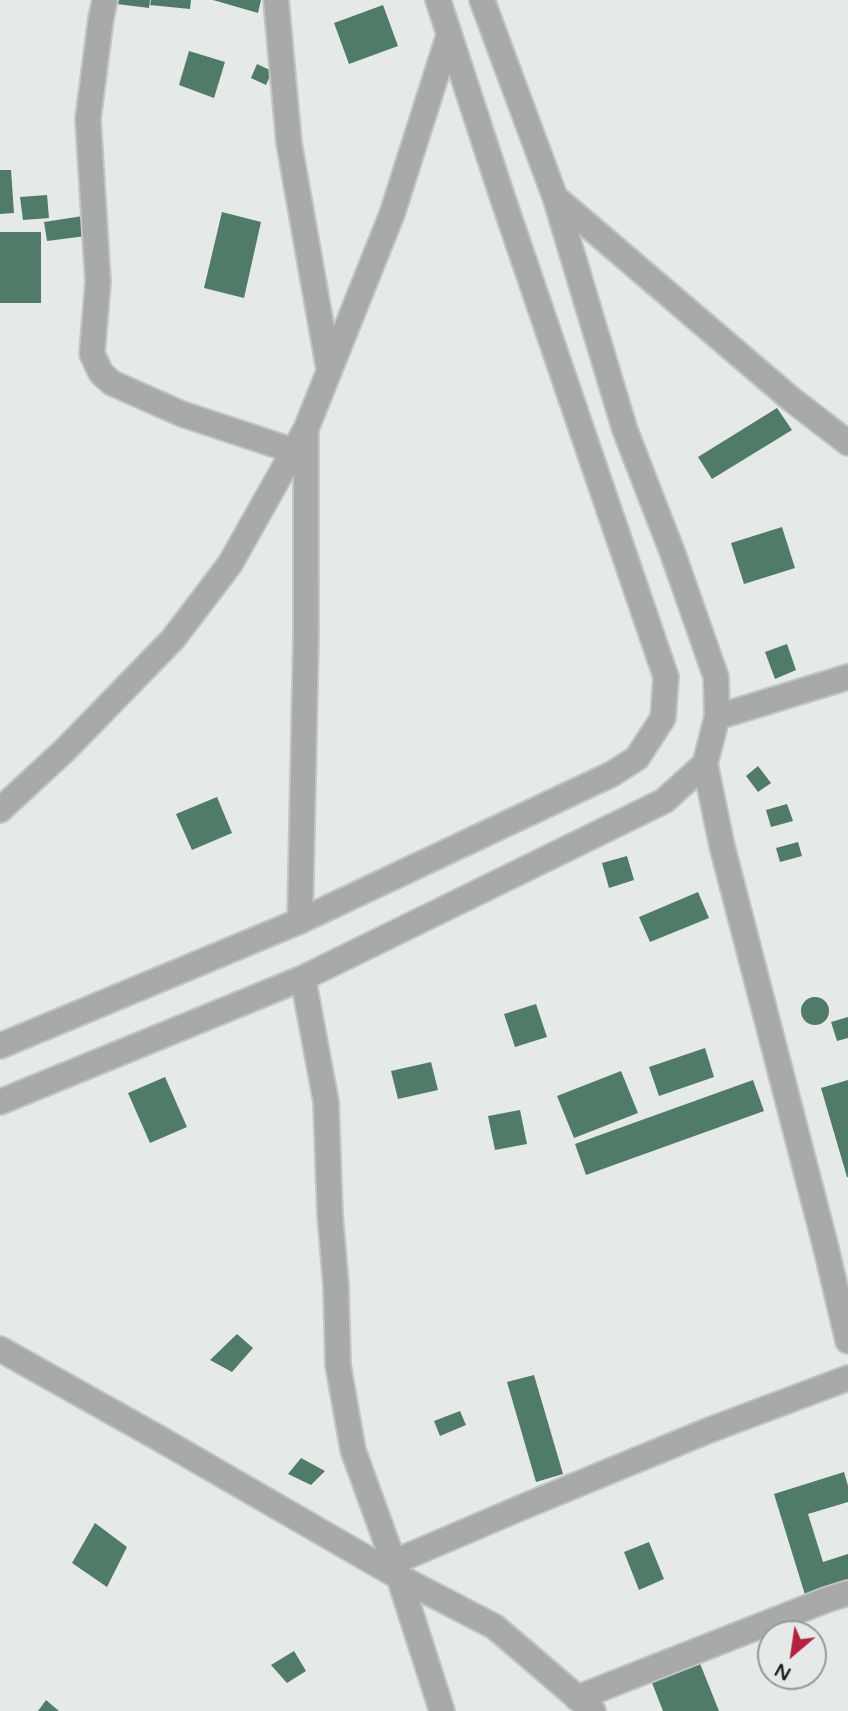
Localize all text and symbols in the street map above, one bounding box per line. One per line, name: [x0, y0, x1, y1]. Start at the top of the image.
north arrow: [757, 1620, 827, 1690]
text: N: [771, 1658, 795, 1685]

